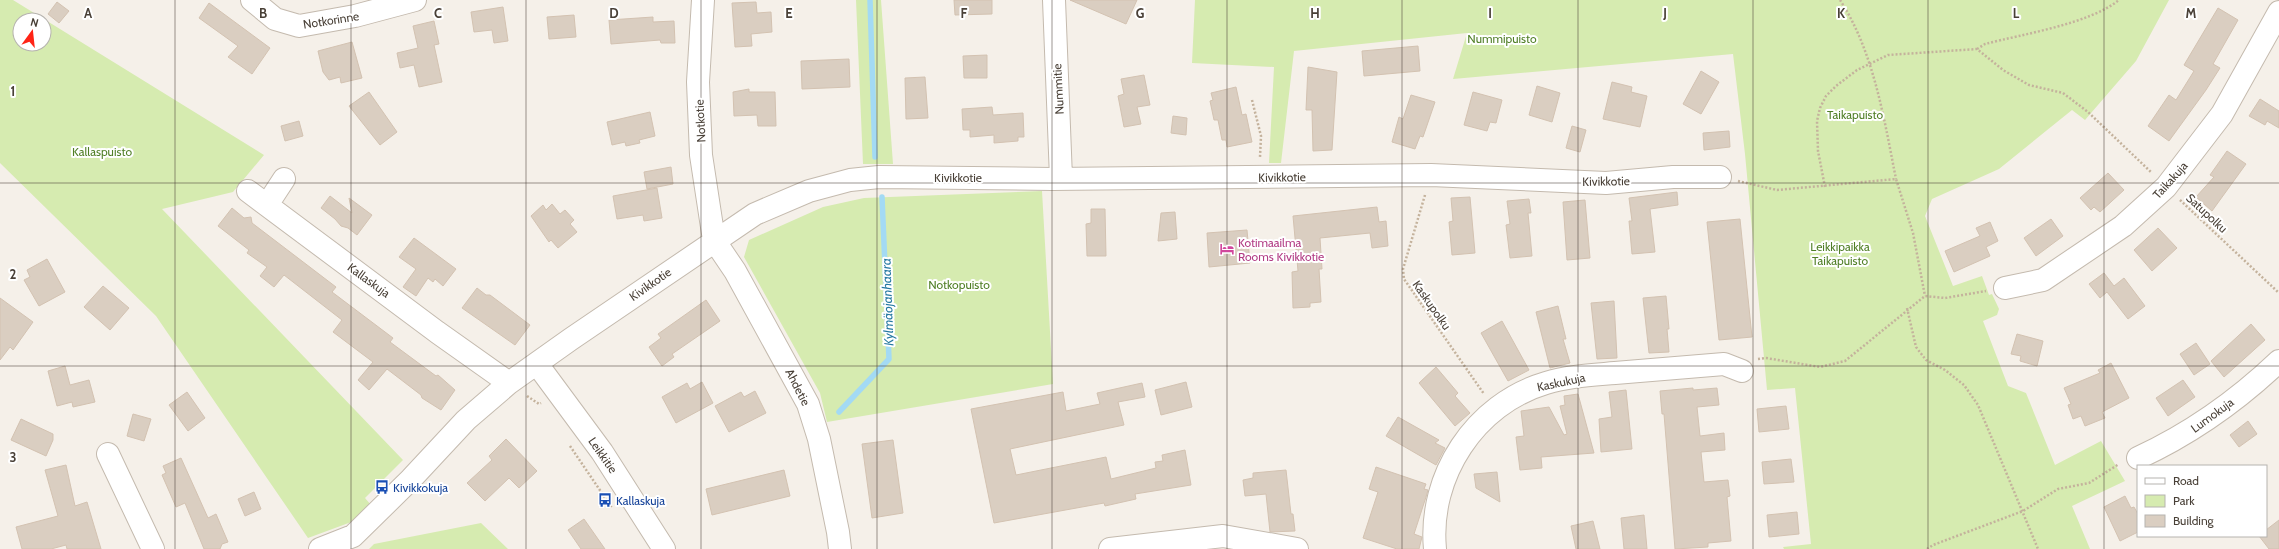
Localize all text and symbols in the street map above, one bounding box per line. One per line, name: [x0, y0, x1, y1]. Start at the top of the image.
text: A: [84, 5, 93, 21]
text: B: [259, 5, 267, 21]
text: C: [434, 5, 442, 21]
text: D: [609, 5, 619, 21]
text: E: [785, 5, 793, 21]
text: F: [961, 5, 968, 21]
text: G: [1136, 5, 1145, 21]
text: H: [1310, 5, 1320, 21]
text: I: [1488, 5, 1492, 21]
text: J: [1662, 5, 1667, 21]
text: K: [1837, 5, 1846, 21]
text: L: [2013, 5, 2020, 21]
text: M: [2186, 5, 2197, 21]
street label: Notkorinne: [302, 8, 360, 32]
north arrow: [12, 12, 52, 52]
text: N: [29, 15, 40, 30]
park label: Nummipuisto: [1467, 31, 1537, 46]
street label: Nummitie: [1049, 63, 1067, 115]
text: 1: [11, 83, 15, 99]
street label: Notkotie: [691, 99, 709, 143]
park label: Taikapuisto: [1827, 107, 1883, 122]
park label: Kallaspuisto: [72, 144, 132, 159]
street label: Taikakuja: [2149, 158, 2191, 202]
street label: Kivikkotie: [1258, 169, 1306, 185]
street label: Kivikkotie: [934, 170, 982, 185]
street label: Kivikkotie: [1582, 173, 1630, 189]
street label: Satupolku: [2183, 190, 2231, 236]
place label: Kotimaailma Rooms Kivikkotie: [1238, 235, 1324, 264]
park label: Leikkipaikka Taikapuisto: [1810, 239, 1870, 268]
hotel icon: Kotimaailma Rooms Kivikkotie: [1219, 241, 1235, 257]
water label: Kylmäojanhaara: [877, 258, 898, 346]
street label: Kallaskuja: [345, 260, 393, 301]
street label: Kivikkotie: [626, 264, 674, 304]
text: 2: [10, 266, 17, 282]
park label: Notkopuisto: [928, 277, 990, 292]
street label: Kaskupolku: [1410, 277, 1454, 333]
street label: Ahdetie: [782, 366, 814, 408]
street label: Kaskukuja: [1535, 370, 1587, 394]
street label: Lumokuja: [2188, 394, 2237, 436]
street label: Leikkitie: [585, 434, 621, 476]
text: 3: [9, 449, 17, 465]
legend: [2137, 465, 2267, 537]
text: Road: [2173, 473, 2199, 488]
bus stop icon: Kivikkokuja: [374, 479, 390, 495]
place label: Kivikkokuja: [393, 480, 448, 495]
bus stop icon: Kallaskuja: [597, 492, 613, 508]
place label: Kallaskuja: [616, 493, 665, 508]
text: Park: [2173, 493, 2195, 508]
text: Building: [2173, 513, 2215, 528]

